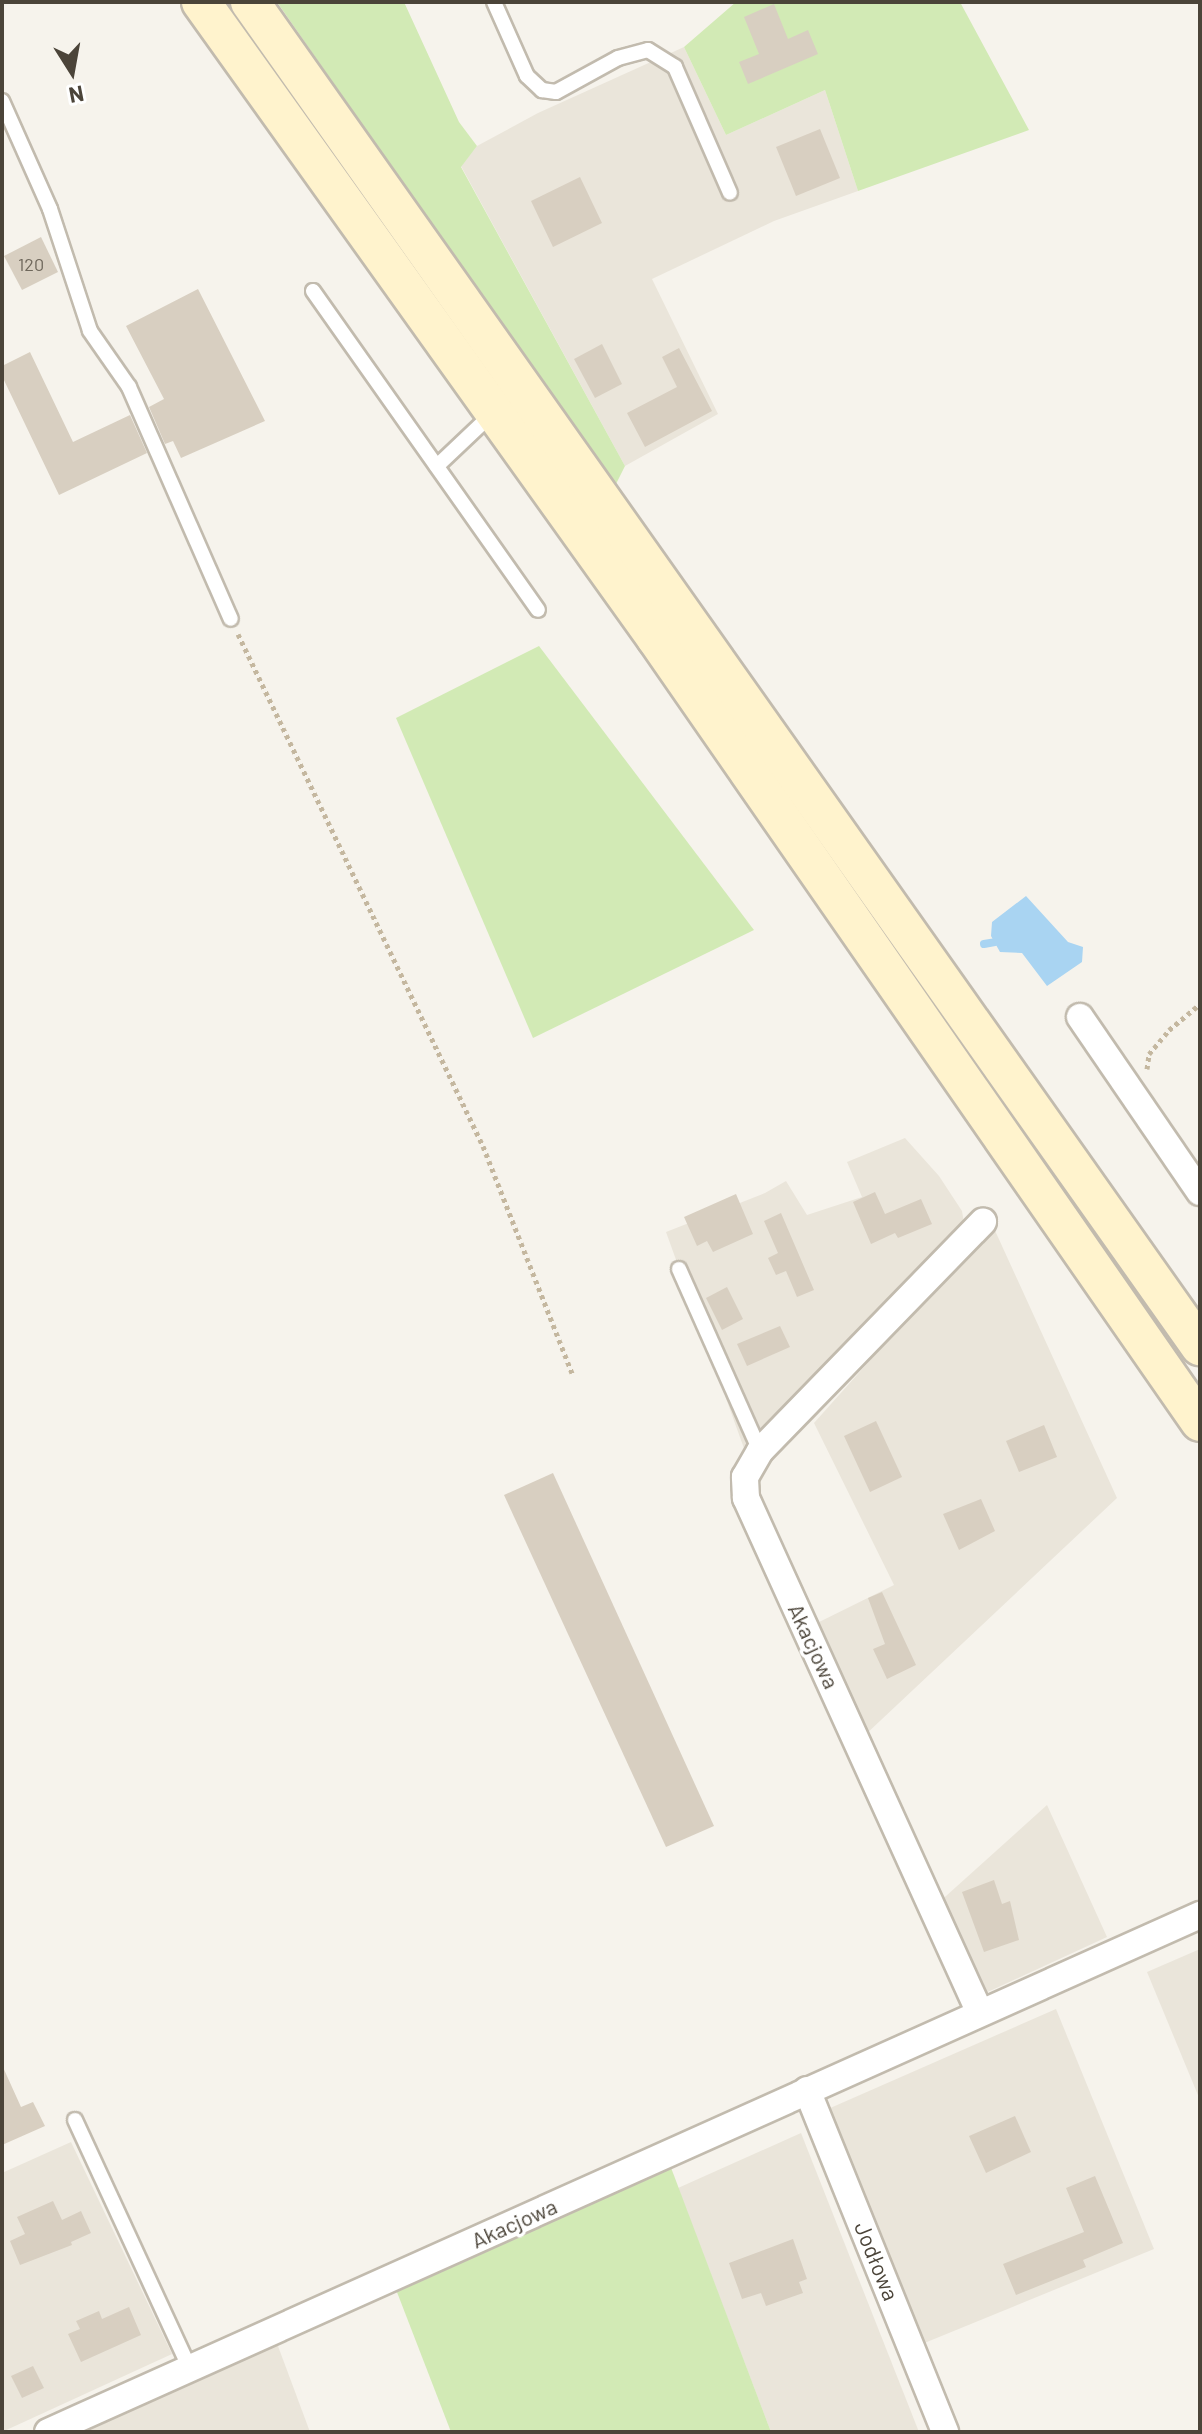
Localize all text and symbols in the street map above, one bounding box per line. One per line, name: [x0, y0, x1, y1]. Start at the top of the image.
north arrow: [32, 32, 112, 112]
text: N: [67, 81, 86, 110]
house number: 120: [18, 253, 44, 275]
street label: Akacjowa: [783, 1599, 845, 1693]
street label: Akacjowa: [467, 2193, 561, 2253]
street label: Jodłowa: [849, 2218, 905, 2304]

